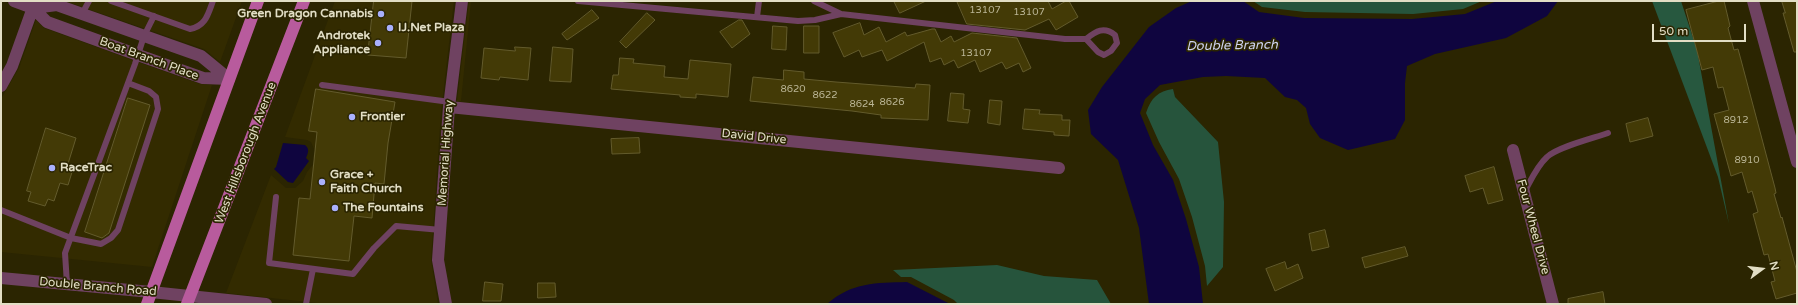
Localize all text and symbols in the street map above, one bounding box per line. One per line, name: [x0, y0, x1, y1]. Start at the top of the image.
house number: 13107: [969, 4, 1001, 16]
house number: 13107: [1013, 6, 1045, 18]
place label: Green Dragon Cannabis: [237, 7, 373, 21]
marker: Green Dragon Cannabis: [376, 9, 386, 19]
scale bar: [1654, 16, 1748, 42]
place label: IJ.Net Plaza: [398, 21, 465, 35]
marker: IJ.Net Plaza: [385, 23, 395, 33]
text: 50 m: [1659, 24, 1688, 38]
place label: Androtek Appliance: [313, 29, 370, 57]
street label: Boat Branch Place: [97, 34, 201, 84]
water label: Double Branch: [1186, 37, 1278, 55]
marker: Androtek Appliance: [373, 38, 383, 48]
house number: 13107: [960, 47, 992, 59]
street label: West Hillsborough Avenue: [212, 80, 280, 226]
house number: 8620: [780, 83, 806, 95]
house number: 8622: [812, 89, 838, 101]
house number: 8626: [879, 96, 905, 108]
house number: 8624: [849, 98, 875, 110]
street label: Memorial Highway: [435, 100, 457, 206]
place label: Frontier: [360, 110, 405, 124]
marker: Frontier: [347, 112, 357, 122]
house number: 8912: [1723, 114, 1749, 126]
street label: David Drive: [721, 126, 787, 148]
house number: 8910: [1734, 154, 1760, 166]
place label: RaceTrac: [60, 161, 112, 175]
marker: RaceTrac: [47, 163, 57, 173]
place label: Grace + Faith Church: [330, 168, 402, 196]
marker: Grace + Faith Church: [317, 177, 327, 187]
street label: Four Wheel Drive: [1513, 178, 1553, 276]
place label: The Fountains: [343, 201, 423, 215]
marker: The Fountains: [330, 203, 340, 213]
north arrow: [1742, 249, 1782, 289]
text: N: [1767, 260, 1781, 272]
street label: Double Branch Road: [39, 275, 157, 299]

